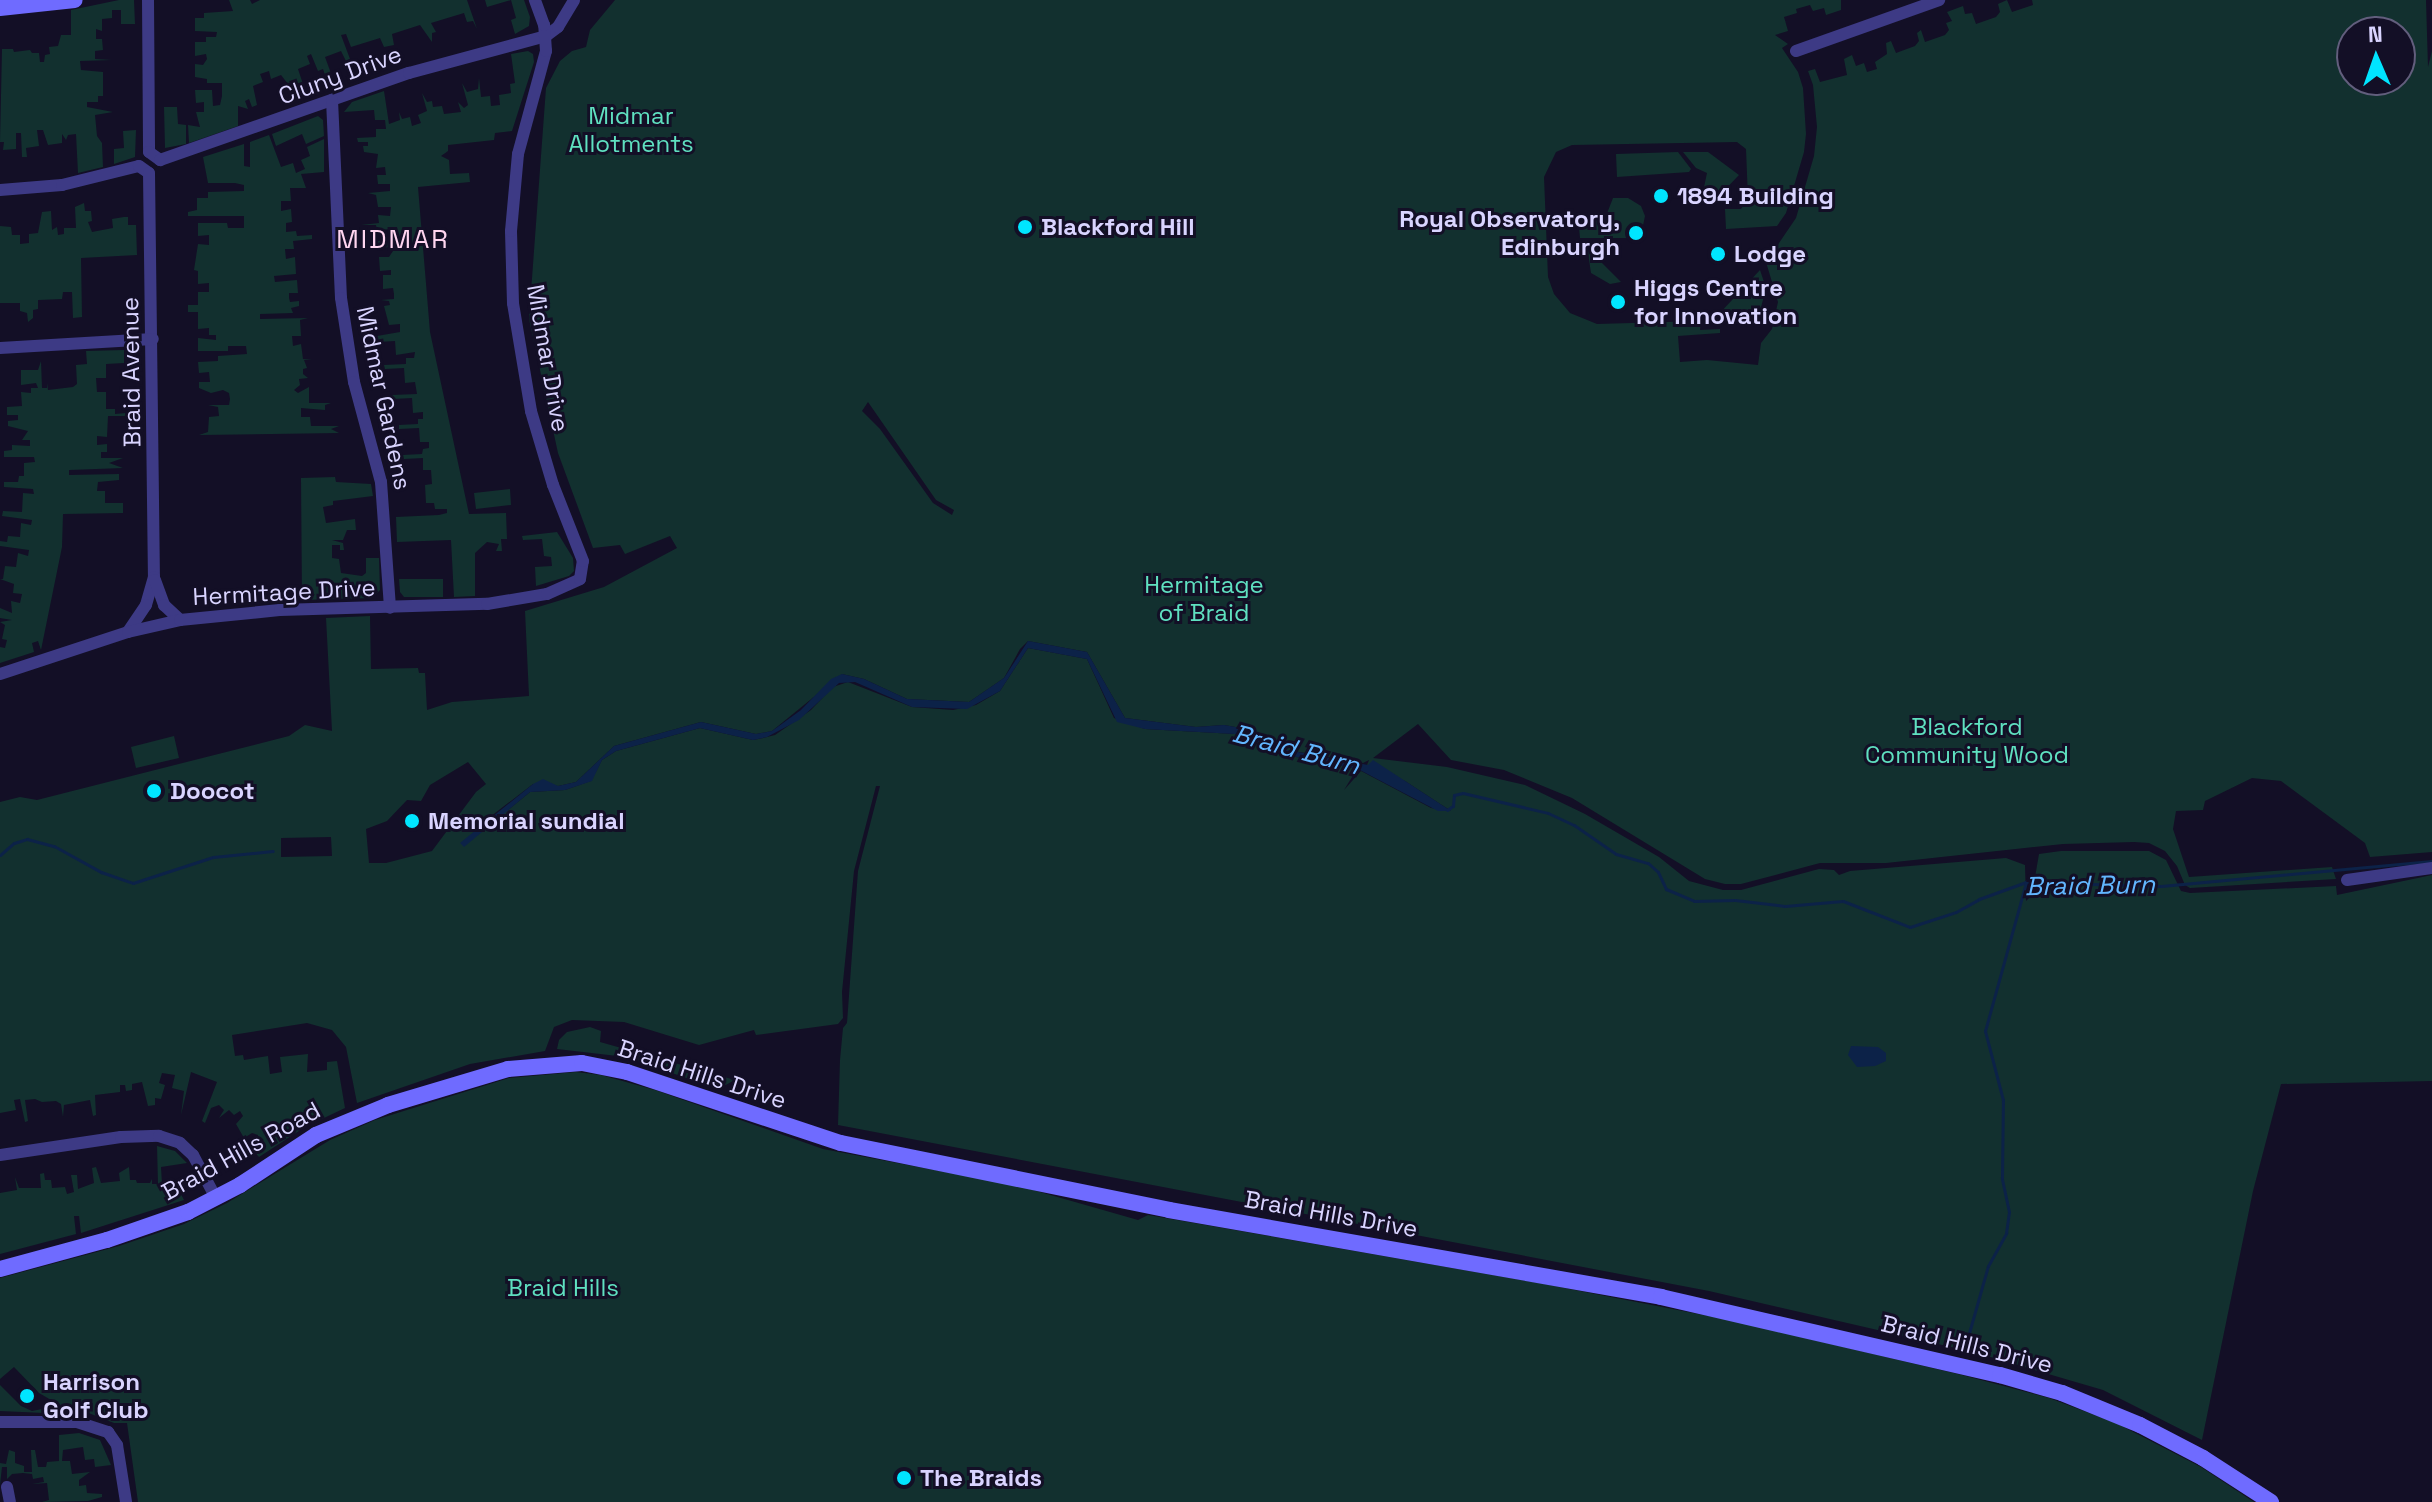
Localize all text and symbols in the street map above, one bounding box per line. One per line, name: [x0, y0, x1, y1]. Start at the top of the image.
north arrow: [2336, 16, 2416, 96]
text: N: [2367, 20, 2383, 48]
street label: Cluny Drive: [275, 39, 405, 111]
park label: Midmar Allotments: [568, 102, 694, 158]
place label: 1894 Building: [1677, 182, 1834, 210]
marker: 1894 Building: [1652, 187, 1670, 205]
place label: Royal Observatory, Edinburgh: [1399, 205, 1620, 261]
place label: Blackford Hill: [1041, 213, 1195, 241]
marker: Blackford Hill: [1016, 218, 1034, 236]
district label: MIDMAR: [336, 224, 450, 256]
marker: Royal Observatory, Edinburgh: [1627, 224, 1645, 242]
place label: Lodge: [1734, 240, 1806, 268]
marker: Lodge: [1709, 245, 1727, 263]
place label: Higgs Centre for Innovation: [1634, 274, 1797, 330]
street label: Midmar Drive: [521, 282, 575, 434]
marker: Higgs Centre for Innovation: [1609, 293, 1627, 311]
street label: Braid Avenue: [115, 296, 147, 448]
street label: Midmar Gardens: [350, 304, 418, 492]
park label: Hermitage of Braid: [1144, 571, 1264, 627]
street label: Hermitage Drive: [192, 573, 376, 611]
park label: Blackford Community Wood: [1865, 713, 2069, 769]
water label: Braid Burn: [1229, 718, 1363, 782]
place label: Doocot: [170, 777, 255, 805]
marker: Doocot: [145, 782, 163, 800]
place label: Memorial sundial: [428, 807, 625, 835]
marker: Memorial sundial: [403, 812, 421, 830]
water label: Braid Burn: [2025, 869, 2155, 903]
street label: Braid Hills Drive: [614, 1033, 790, 1115]
street label: Braid Hills Road: [157, 1096, 325, 1206]
street label: Braid Hills Drive: [1242, 1185, 1420, 1243]
park label: Braid Hills: [507, 1274, 619, 1302]
street label: Braid Hills Drive: [1878, 1309, 2056, 1379]
place label: Harrison Golf Club: [43, 1368, 148, 1424]
marker: Harrison Golf Club: [18, 1387, 36, 1405]
place label: The Braids: [920, 1464, 1042, 1492]
marker: The Braids: [895, 1469, 913, 1487]

